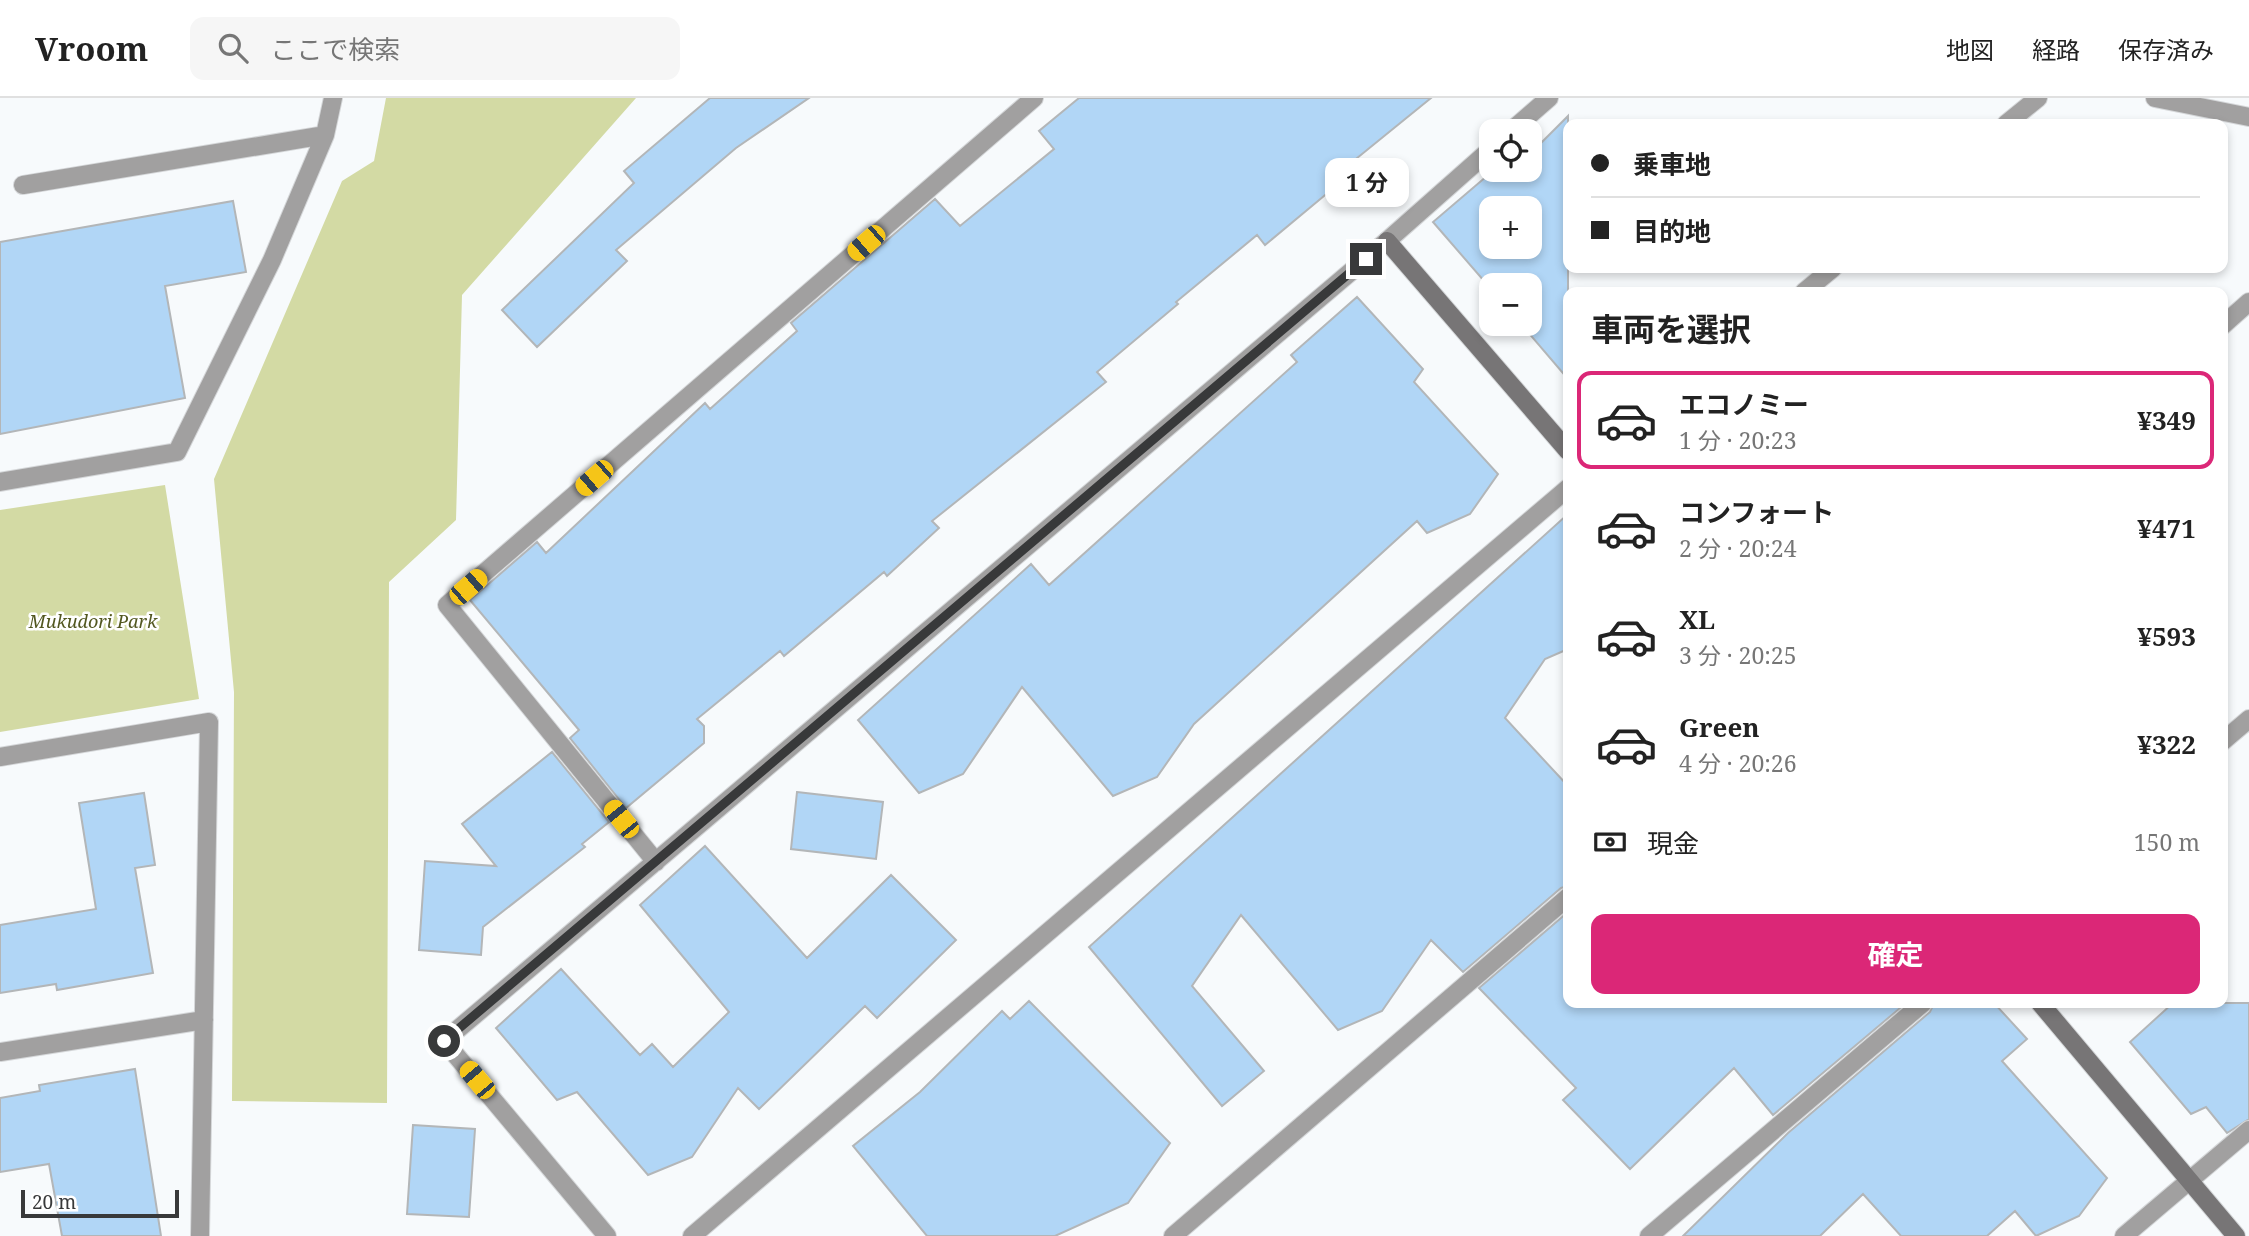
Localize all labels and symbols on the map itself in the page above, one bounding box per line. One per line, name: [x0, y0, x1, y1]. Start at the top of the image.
callout: 1 分: [1324, 158, 1408, 206]
car: [844, 221, 889, 265]
route end: [1350, 243, 1382, 275]
car: [572, 456, 617, 500]
car: [446, 565, 491, 609]
park label: Mukudori Park: [28, 609, 158, 633]
car: [600, 796, 643, 842]
route start: [428, 1025, 460, 1057]
car: [456, 1057, 499, 1103]
scale bar: [21, 1187, 178, 1219]

